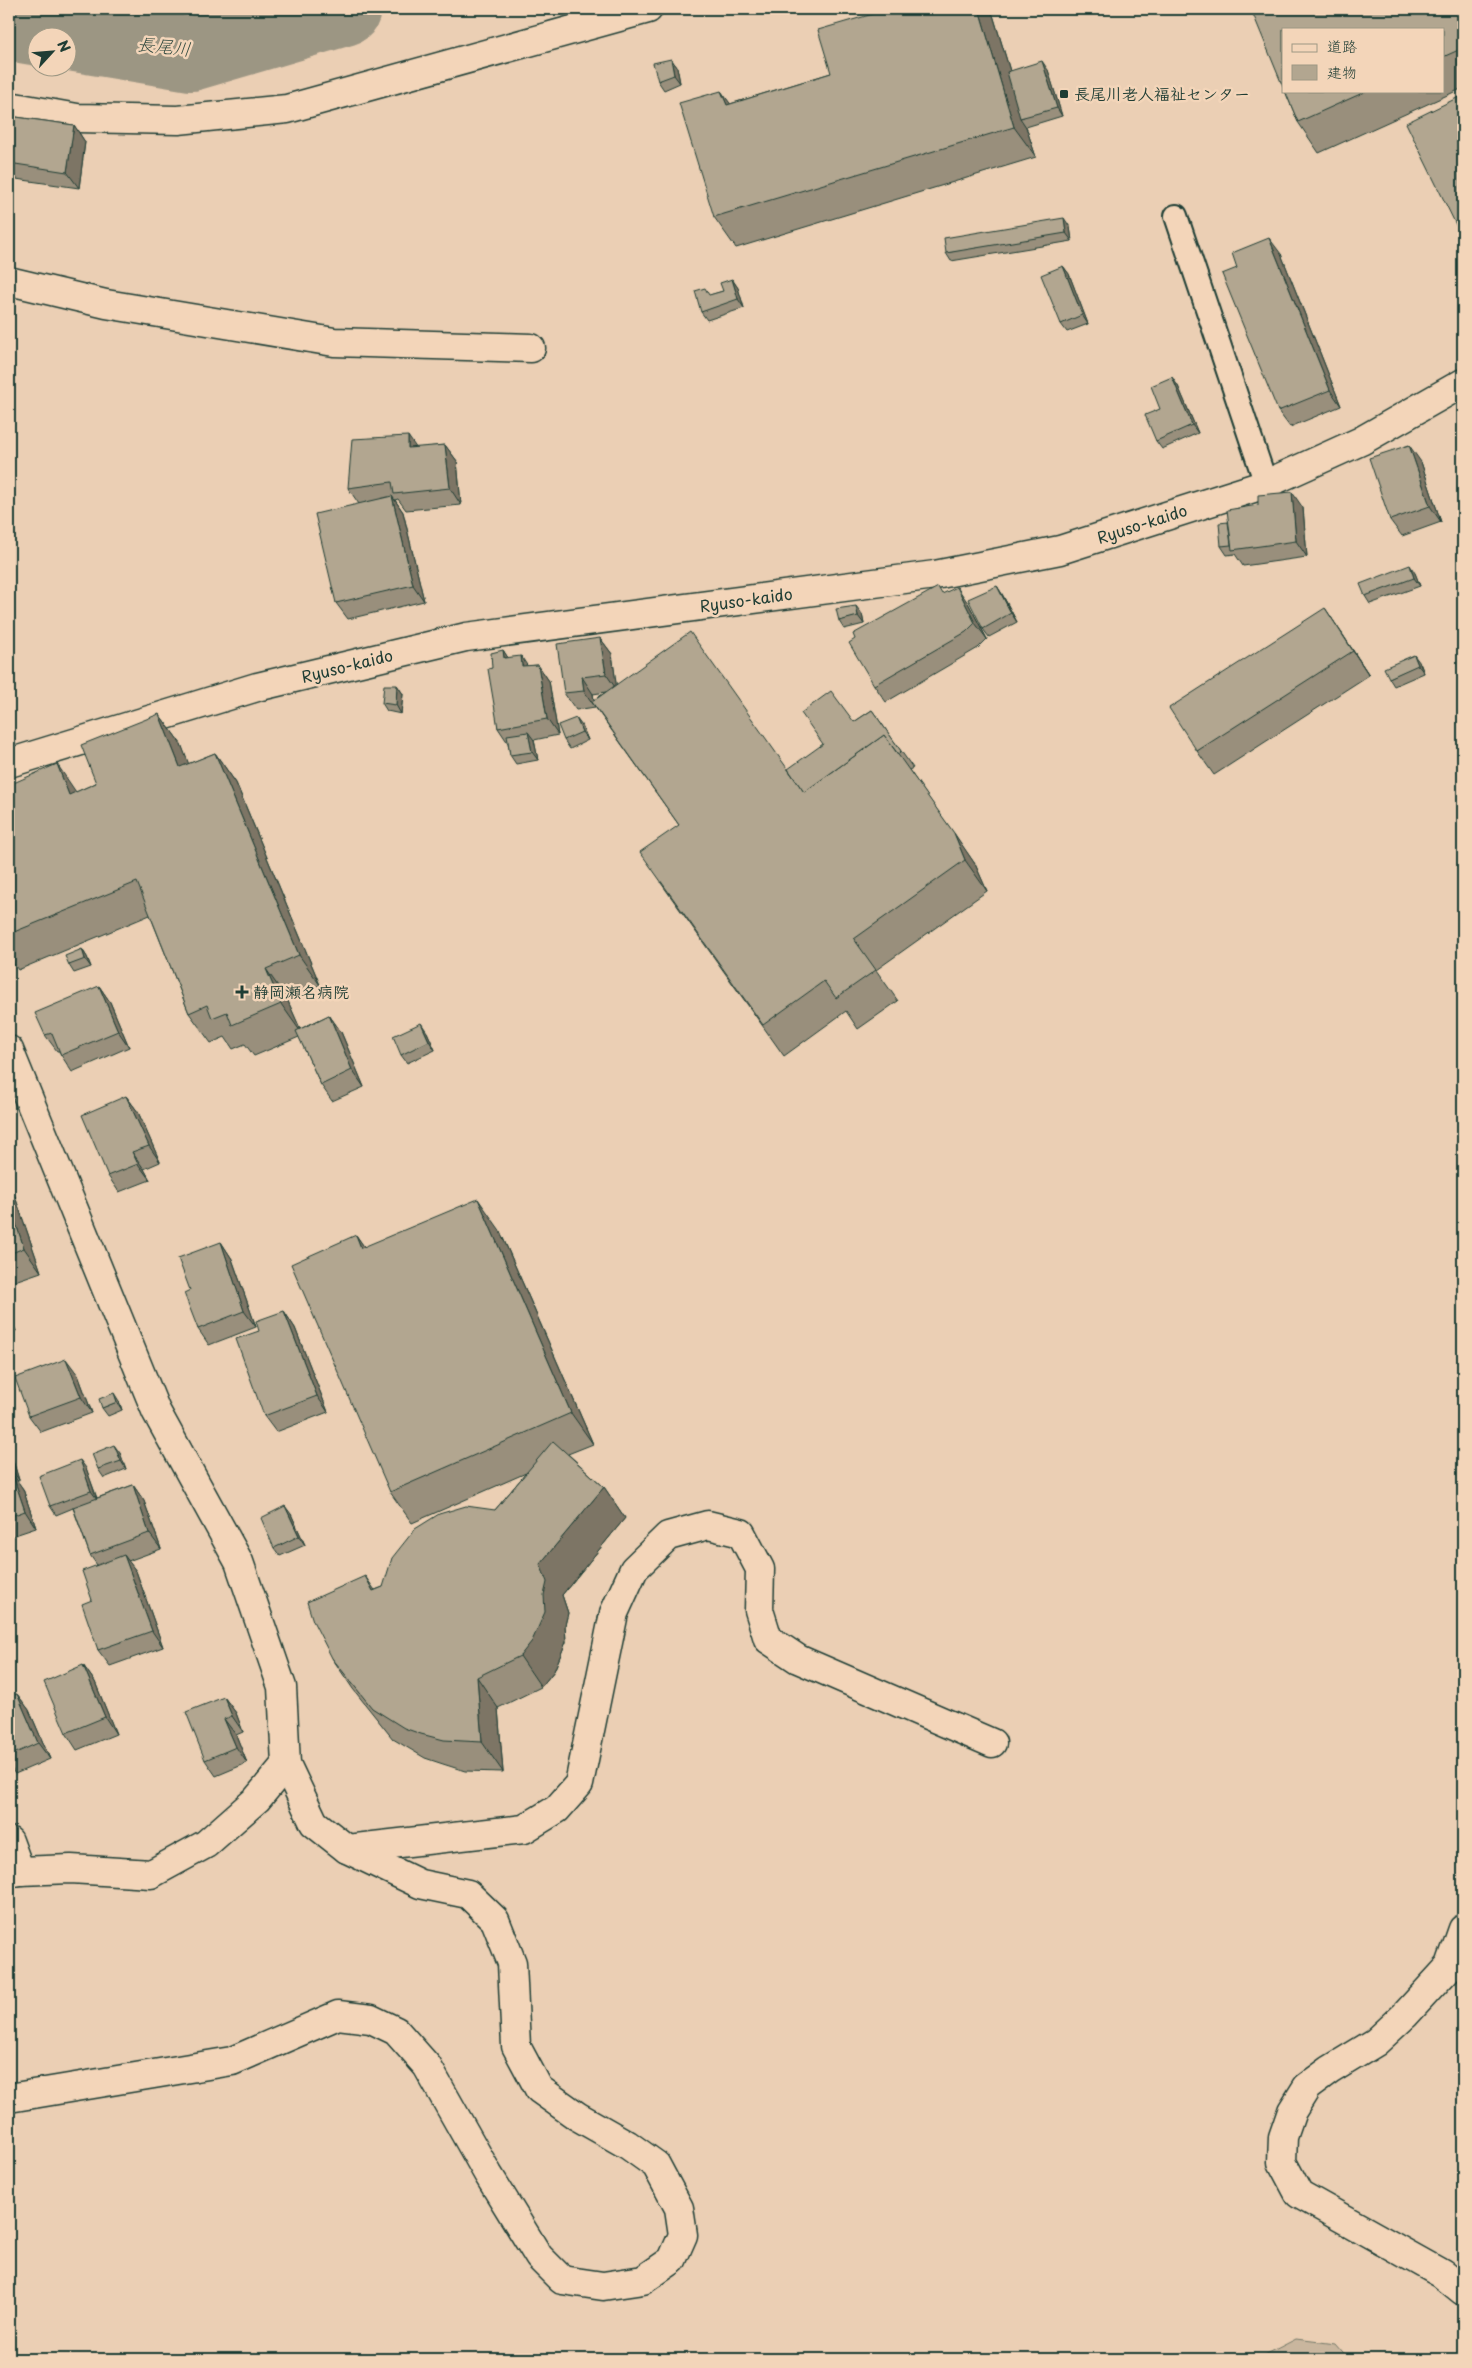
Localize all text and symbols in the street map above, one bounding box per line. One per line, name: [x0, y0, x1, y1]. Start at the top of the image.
north arrow: [28, 28, 78, 78]
legend: [1282, 28, 1444, 92]
water label: 長尾川: [136, 29, 192, 62]
text: 道路: [1327, 34, 1357, 57]
text: N: [52, 36, 76, 56]
text: 建物: [1327, 60, 1357, 83]
place label: 長尾川老人福祉センター: [1074, 81, 1250, 105]
marker: 長尾川老人福祉センター: [1058, 88, 1070, 100]
street label: Ryuso-kaido: [1093, 497, 1190, 549]
street label: Ryuso-kaido: [698, 581, 794, 617]
street label: Ryuso-kaido: [298, 642, 395, 688]
place label: 静岡瀬名病院: [253, 979, 349, 1003]
marker: 静岡瀬名病院: [235, 985, 249, 999]

